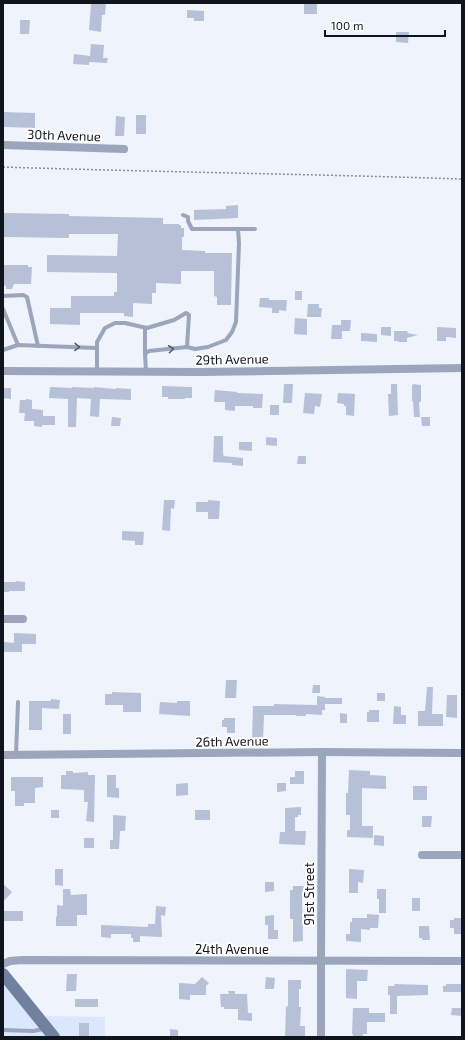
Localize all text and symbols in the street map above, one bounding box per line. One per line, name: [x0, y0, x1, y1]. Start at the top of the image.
scale bar: [325, 12, 445, 38]
text: 100 m: [331, 18, 363, 32]
street label: 30th Avenue: [27, 126, 101, 144]
one-way arrow: [74, 343, 80, 352]
one-way arrow: [168, 345, 174, 354]
street label: 29th Avenue: [195, 350, 269, 368]
street label: 26th Avenue: [195, 732, 269, 750]
street label: 91st Street: [301, 862, 317, 926]
street label: 24th Avenue: [195, 941, 269, 957]

